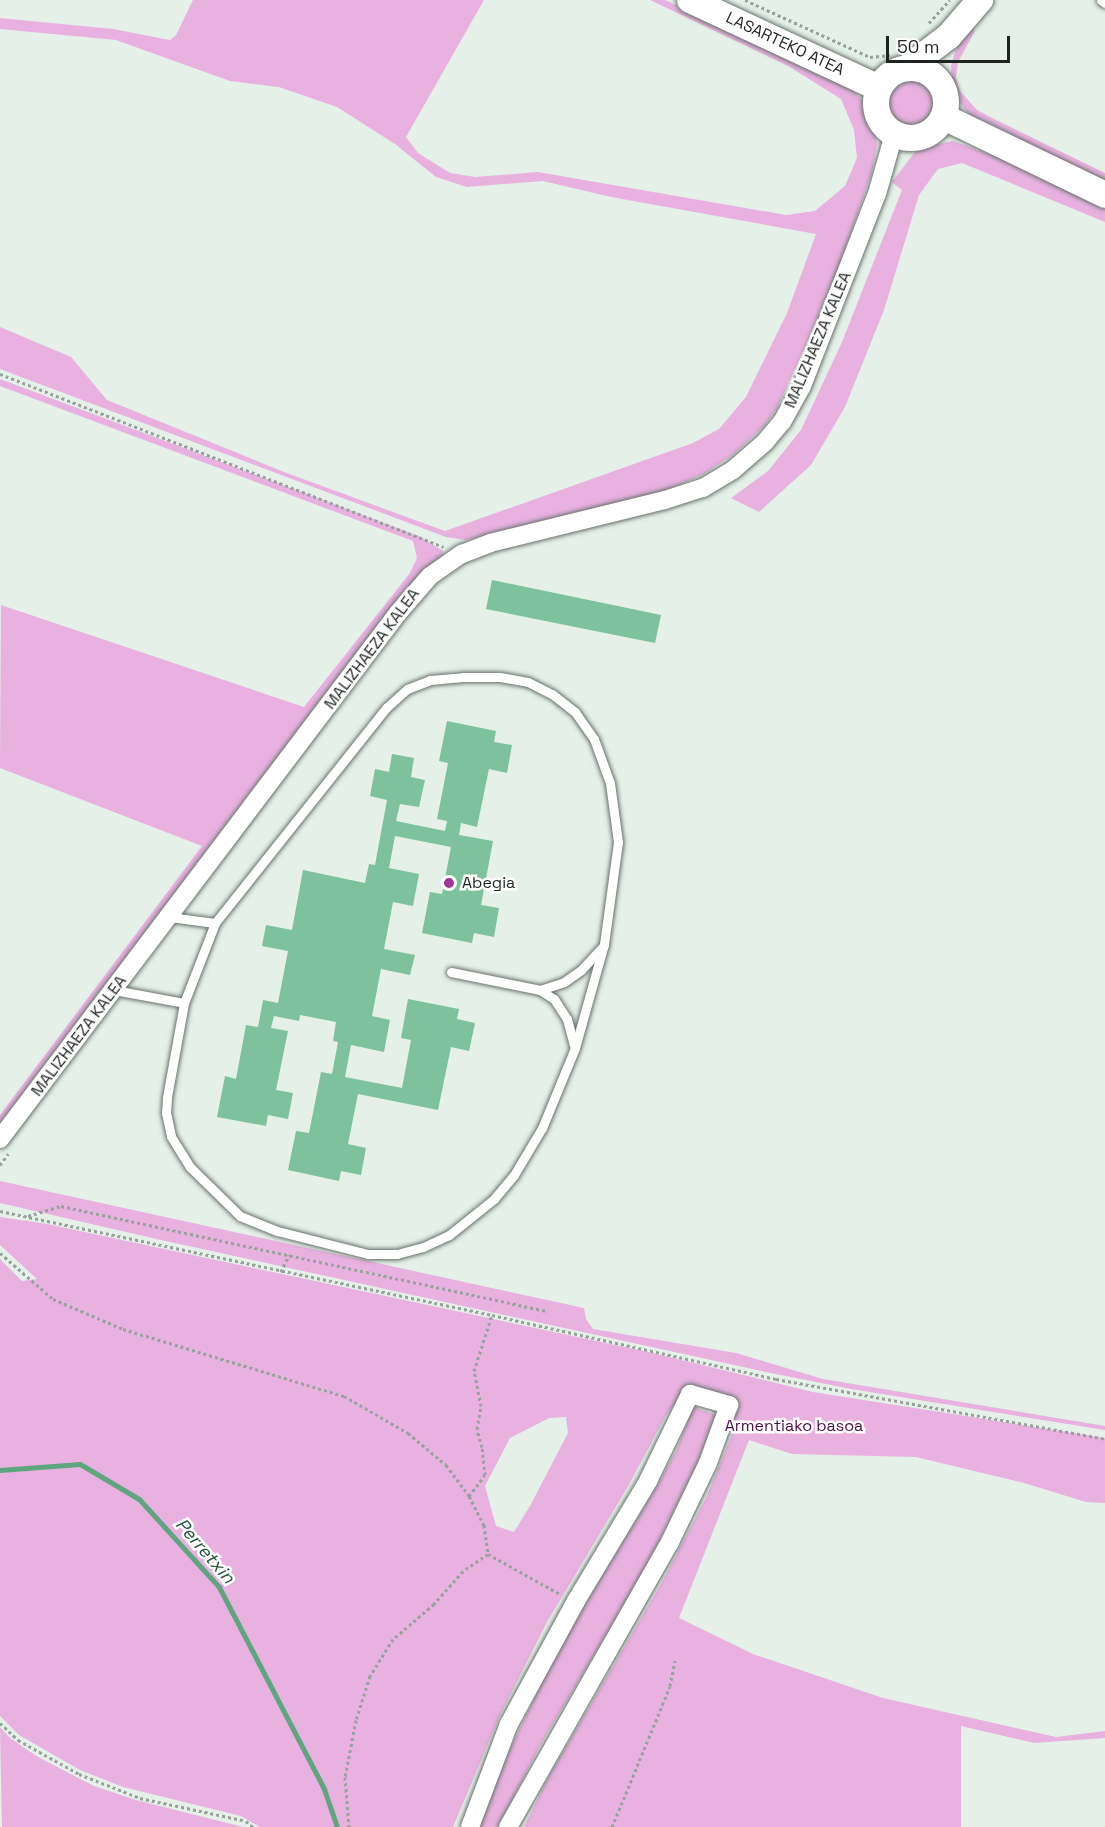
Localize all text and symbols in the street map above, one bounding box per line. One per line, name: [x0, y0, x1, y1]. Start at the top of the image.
street label: LASARTEKO ATEA: [723, 8, 847, 80]
scale bar: [889, 24, 1014, 62]
text: 50 m: [897, 35, 939, 58]
street label: MALIZHAEZA KALEA: [781, 269, 855, 411]
street label: MALIZHAEZA KALEA: [320, 585, 424, 713]
place label: Abegia: [462, 873, 515, 893]
marker: Abegia: [440, 874, 458, 892]
street label: MALIZHAEZA KALEA: [27, 972, 131, 1100]
park label: Armentiako basoa: [725, 1416, 863, 1436]
water label: Perretxin: [171, 1514, 239, 1588]

